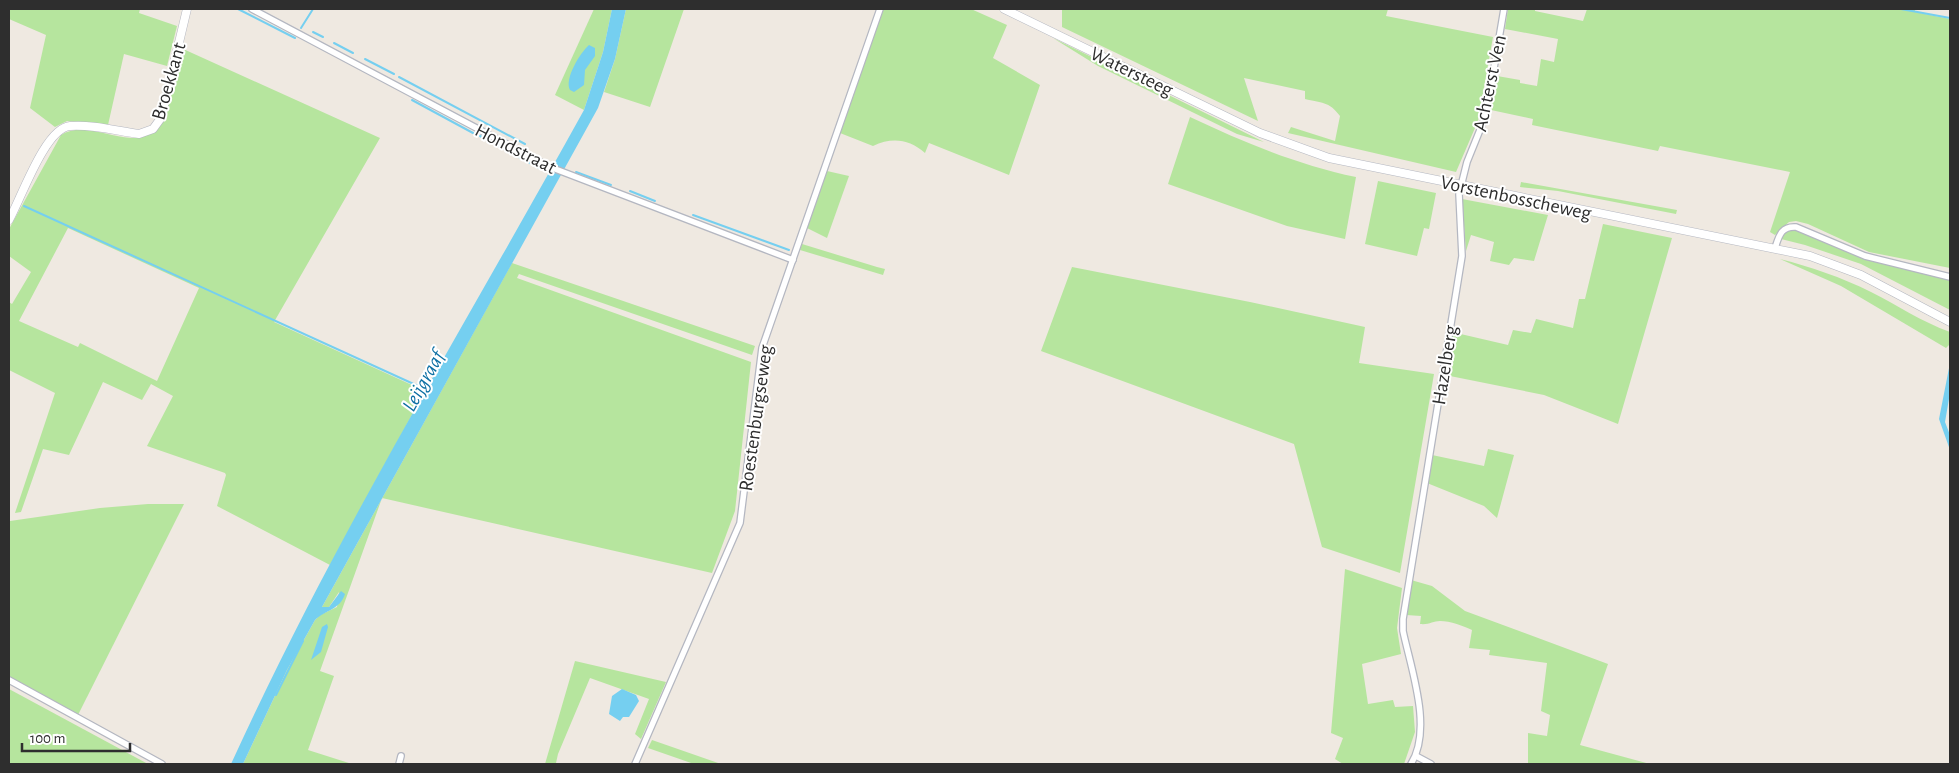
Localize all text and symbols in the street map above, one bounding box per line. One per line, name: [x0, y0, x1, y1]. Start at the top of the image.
street label: Achterst Ven: [1470, 33, 1510, 133]
street label: Broekkant: [148, 40, 190, 122]
street label: Watersteeg: [1087, 43, 1176, 101]
street label: Hondstraat: [472, 120, 560, 178]
street label: Vorstenbosscheweg: [1439, 172, 1593, 224]
street label: Hazelberg: [1429, 324, 1461, 406]
street label: Roestenburgseweg: [736, 343, 776, 493]
water label: Leijgraaf: [398, 345, 450, 415]
scale bar: [22, 720, 130, 752]
text: 100 m: [30, 731, 65, 746]

